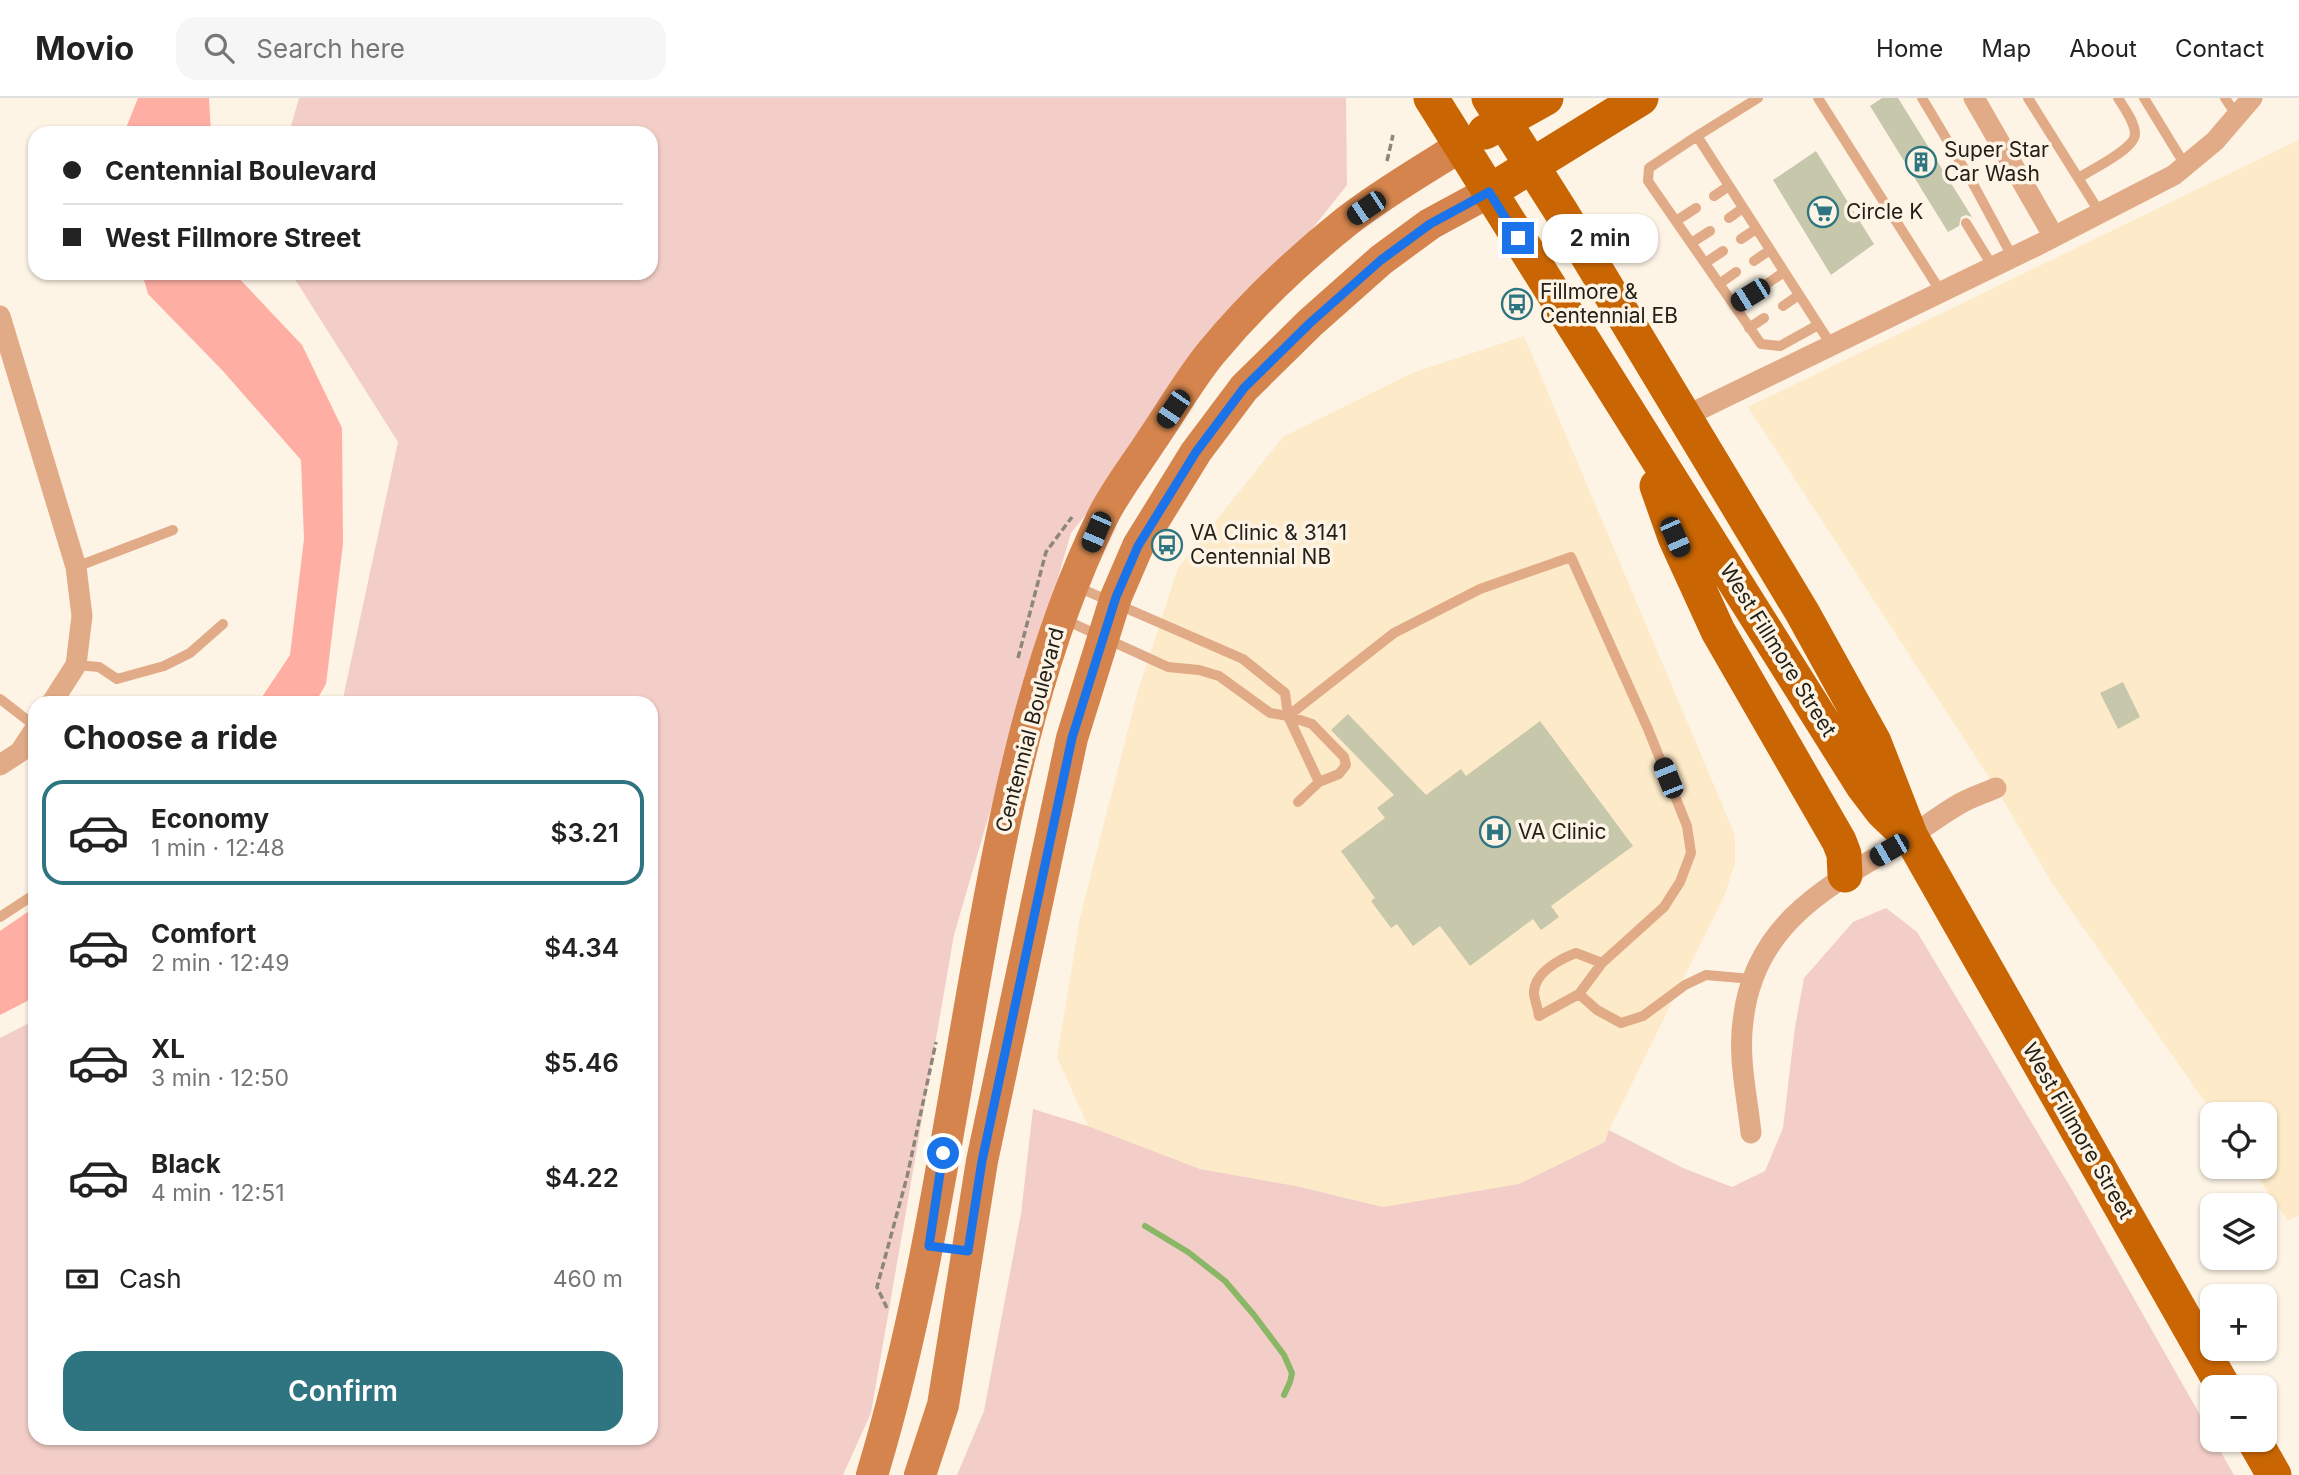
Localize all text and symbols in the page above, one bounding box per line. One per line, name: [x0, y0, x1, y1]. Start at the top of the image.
search box: [176, 17, 666, 80]
text: Movio: [35, 28, 134, 68]
icon: search: [200, 29, 238, 67]
text: Search here: [256, 33, 405, 64]
text: Home: [1876, 34, 1943, 63]
text: Map: [1981, 34, 2031, 63]
text: About: [2069, 34, 2137, 63]
text: Contact: [2175, 34, 2264, 63]
place label: Super Star Car Wash: [1944, 137, 2049, 186]
building icon: Super Star Car Wash: [1904, 145, 1938, 179]
text: Centennial Boulevard: [105, 155, 377, 186]
car: [1343, 188, 1390, 228]
supermarket icon: Circle K: [1806, 195, 1840, 229]
place label: Circle K: [1846, 199, 1923, 224]
callout: 2 min: [1542, 214, 1658, 262]
text: West Fillmore Street: [105, 222, 361, 253]
route end: [1502, 222, 1534, 254]
text: 2 min: [1570, 224, 1630, 252]
car: [1727, 275, 1774, 315]
place label: Fillmore & Centennial EB: [1540, 279, 1678, 328]
bus stop icon: Fillmore & Centennial EB: [1500, 287, 1534, 321]
car: [1153, 386, 1194, 432]
car: [1079, 509, 1114, 555]
car: [1657, 514, 1694, 560]
place label: VA Clinic & 3141 Centennial NB: [1190, 520, 1347, 569]
bus stop icon: VA Clinic & 3141 Centennial NB: [1150, 528, 1184, 562]
street label: West Fillmore Street: [1715, 559, 1842, 741]
street label: Centennial Boulevard: [990, 625, 1069, 835]
text: Choose a ride: [63, 718, 278, 757]
car: [1651, 755, 1686, 801]
icon: car: [67, 801, 130, 864]
text: Economy: [151, 803, 269, 834]
hospital icon: VA Clinic: [1478, 815, 1512, 849]
text: $3.21: [551, 817, 619, 848]
place label: VA Clinic: [1518, 819, 1606, 844]
car: [1866, 830, 1913, 870]
text: 1 min · 12:48: [151, 834, 285, 862]
icon: car: [67, 916, 130, 979]
text: Comfort: [151, 918, 256, 949]
text: $4.34: [544, 932, 619, 963]
text: 2 min · 12:49: [151, 949, 290, 977]
icon: car: [67, 1031, 130, 1094]
text: XL: [151, 1033, 185, 1064]
street label: West Fillmore Street: [2018, 1038, 2139, 1223]
text: $5.46: [544, 1047, 619, 1078]
text: 3 min · 12:50: [151, 1064, 289, 1092]
map controls: [2200, 1102, 2277, 1452]
button: locate: [2200, 1102, 2277, 1179]
route start: [927, 1137, 959, 1169]
icon: car: [67, 1146, 130, 1209]
text: Black: [151, 1148, 221, 1179]
text: $4.22: [545, 1162, 619, 1193]
text: 4 min · 12:51: [151, 1179, 285, 1207]
button: layers: [2200, 1193, 2277, 1270]
icon: cash: [63, 1260, 101, 1298]
text: Cash: [119, 1263, 182, 1294]
text: 460 m: [553, 1265, 623, 1293]
button: +: [2200, 1284, 2277, 1361]
button: Confirm: [63, 1351, 623, 1431]
button: −: [2200, 1375, 2277, 1452]

